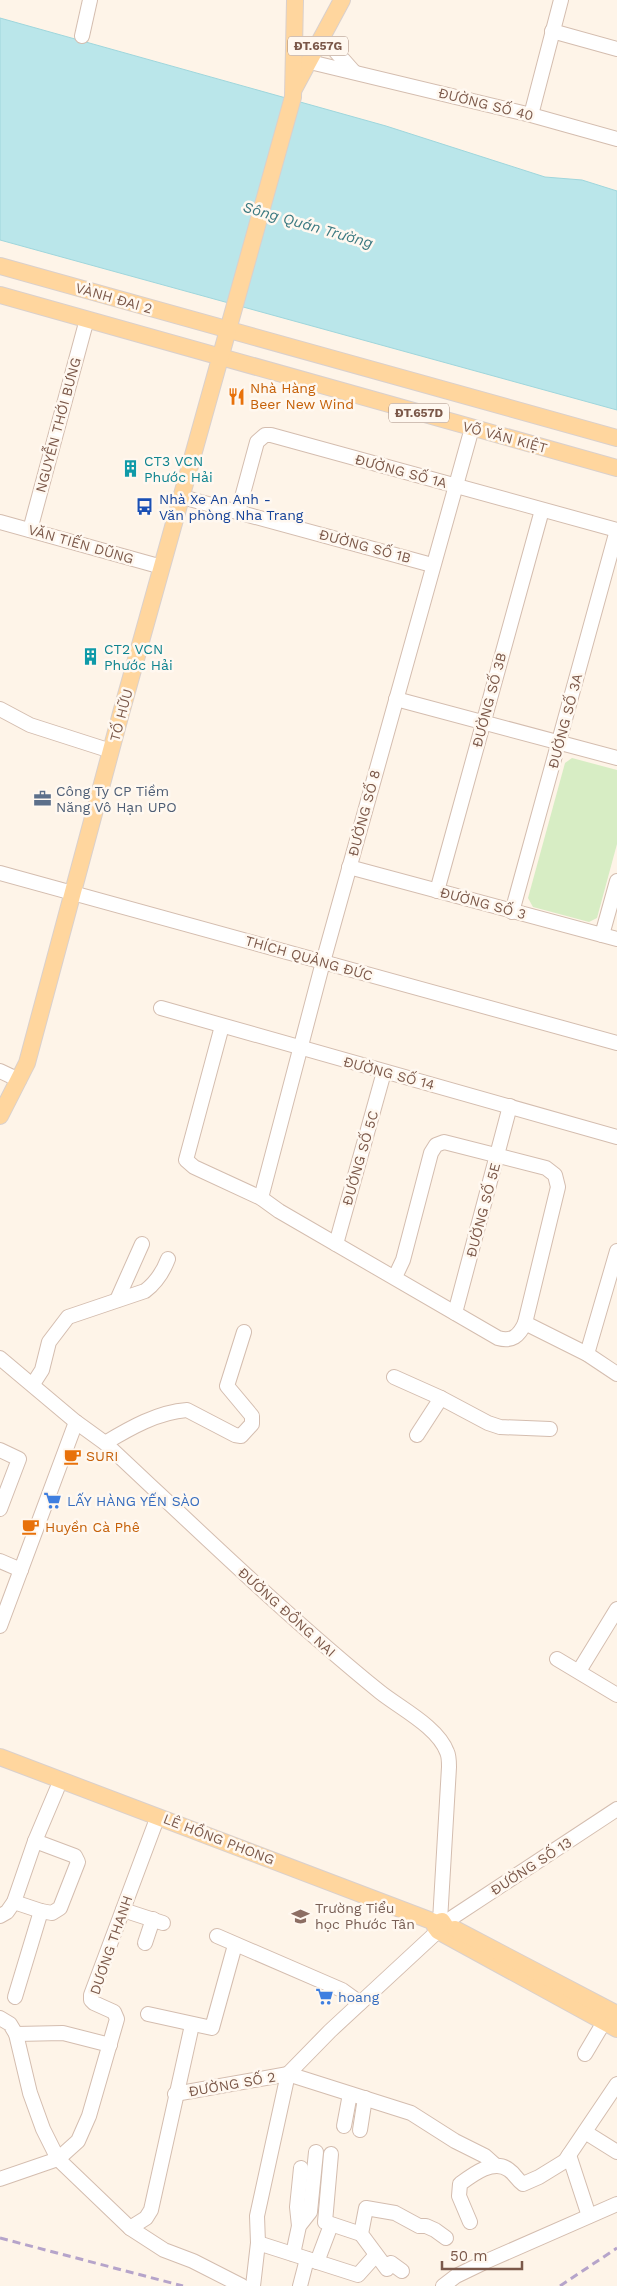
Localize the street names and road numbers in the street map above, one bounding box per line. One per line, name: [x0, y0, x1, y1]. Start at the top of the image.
road number: ĐT.657G: [288, 36, 348, 56]
street label: ĐƯỜNG SỐ 40: [437, 83, 535, 124]
street label: VÀNH ĐAI 2: [74, 279, 154, 317]
street label: NGUYỄN THỚI BƯNG: [30, 355, 84, 494]
road number: ĐT.657D: [389, 403, 449, 422]
street label: VÕ VĂN KIỆT: [461, 418, 550, 456]
street label: ĐƯỜNG SỐ 1A: [353, 450, 449, 491]
street label: VĂN TIẾN DŨNG: [26, 520, 136, 567]
street label: ĐƯỜNG SỐ 1B: [317, 525, 413, 566]
street label: ĐƯỜNG SỐ 3B: [468, 651, 509, 749]
street label: ĐƯỜNG SỐ 3A: [544, 672, 585, 770]
street label: TỐ HỮU: [105, 687, 136, 743]
street label: ĐƯỜNG SỐ 8: [344, 768, 383, 858]
street label: ĐƯỜNG SỐ 3: [438, 883, 528, 922]
street label: THÍCH QUẢNG ĐỨC: [243, 932, 375, 984]
street label: ĐƯỜNG SỐ 14: [342, 1052, 437, 1093]
street label: ĐƯỜNG SỐ 5C: [338, 1108, 381, 1207]
street label: ĐƯỜNG SỐ 5E: [462, 1161, 503, 1259]
street label: ĐƯỜNG ĐỒNG NAI: [235, 1563, 340, 1660]
street label: LÊ HỒNG PHONG: [161, 1810, 277, 1868]
street label: ĐƯỜNG SỐ 13: [487, 1833, 575, 1898]
street label: DƯƠNG THANH: [87, 1893, 135, 1997]
street label: ĐƯỜNG SỐ 2: [187, 2067, 277, 2100]

